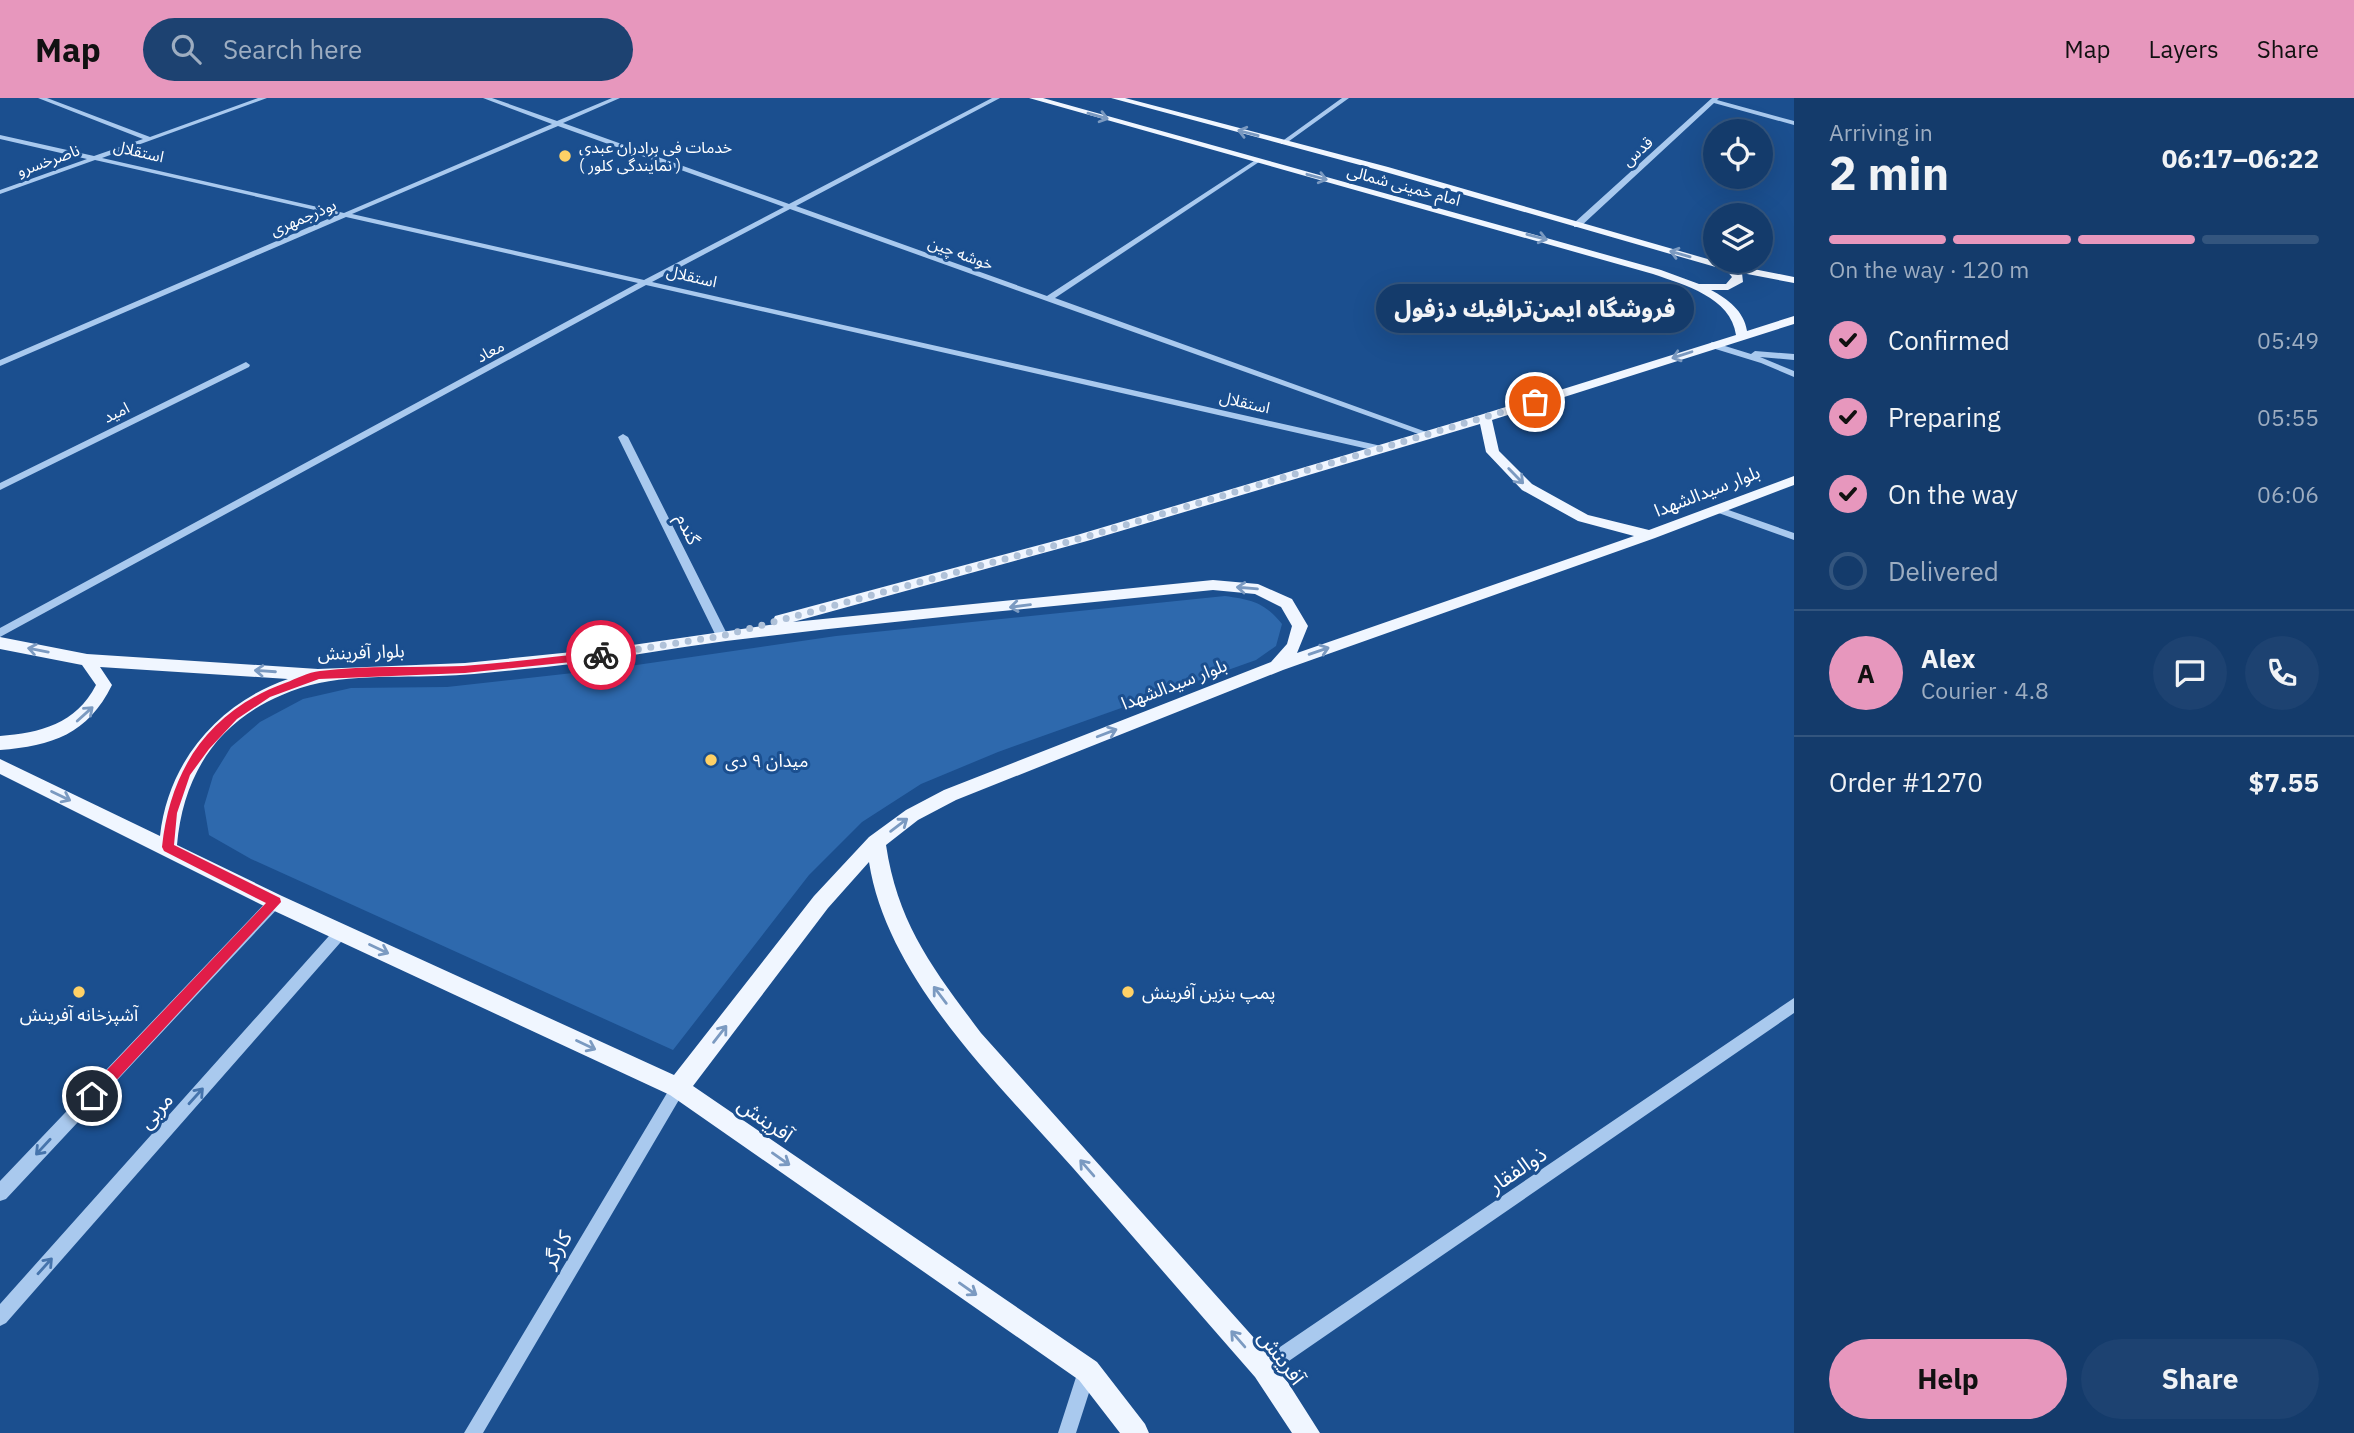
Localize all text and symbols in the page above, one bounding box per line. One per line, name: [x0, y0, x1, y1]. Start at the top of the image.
search box: [143, 18, 633, 81]
text: Map: [35, 28, 101, 71]
icon: search: [167, 30, 205, 68]
text: Search here: [223, 32, 362, 66]
text: Map: [2064, 33, 2111, 65]
text: Layers: [2149, 33, 2219, 65]
text: Share: [2257, 33, 2319, 65]
one-way arrow: [1087, 111, 1109, 124]
text: Arriving in: [1829, 117, 1933, 147]
map controls: [1703, 119, 1773, 273]
button: locate: [1703, 119, 1773, 189]
one-way arrow: [1238, 126, 1260, 139]
street label: قدس: [1617, 132, 1657, 170]
street label: استقلال: [112, 136, 166, 167]
place label: خدمات فی برادران عبدی ( نمایندگی کلور ): [579, 137, 732, 175]
street label: ناصرخسرو: [14, 139, 82, 181]
text: 06:17–06:22: [2162, 141, 2319, 175]
text: 2 min: [1829, 143, 1949, 203]
marker: خدمات فی برادران عبدی ( نمایندگی کلور ): [557, 148, 573, 164]
street label: امام خمینی شمالی: [1344, 160, 1463, 213]
one-way arrow: [1306, 172, 1328, 185]
street label: بوذرجمهری: [267, 194, 339, 240]
button: layers: [1703, 203, 1773, 273]
street label: خوشه چین: [925, 232, 996, 275]
one-way arrow: [1526, 232, 1548, 245]
one-way arrow: [1669, 247, 1691, 260]
text: On the way · 120 m: [1829, 254, 2029, 284]
street label: استقلال: [665, 261, 719, 292]
callout: فروشگاه ايمن‌ترافيك دزفول: [1376, 283, 1694, 332]
text: فروشگاه ايمن‌ترافيك دزفول: [1394, 293, 1676, 323]
icon: check: [1829, 321, 1867, 359]
text: Confirmed: [1888, 323, 2010, 357]
text: 05:49: [2257, 325, 2319, 355]
street label: معاد: [472, 335, 508, 367]
one-way arrow: [1671, 349, 1693, 362]
pin: [1505, 372, 1565, 432]
icon: bag: [1516, 383, 1554, 421]
street label: استقلال: [1218, 387, 1272, 418]
street label: امید: [100, 397, 132, 427]
icon: check: [1829, 398, 1867, 436]
text: Preparing: [1888, 400, 2001, 434]
text: 05:55: [2257, 402, 2319, 432]
street label: بلوار سیدالشهدا: [1651, 460, 1763, 522]
one-way arrow: [1508, 467, 1525, 484]
icon: check: [1829, 475, 1867, 513]
text: On the way: [1888, 477, 2018, 511]
text: 06:06: [2257, 479, 2319, 509]
street label: گندم: [668, 510, 706, 550]
text: Delivered: [1888, 554, 1999, 588]
one-way arrow: [1236, 581, 1258, 594]
one-way arrow: [1009, 599, 1032, 612]
courier: [566, 620, 636, 690]
icon: bike: [582, 636, 620, 674]
button: chat: [2153, 636, 2227, 710]
button: phone: [2245, 636, 2319, 710]
street label: بلوار آفرینش: [317, 639, 405, 665]
text: Alex: [1921, 641, 1975, 675]
one-way arrow: [27, 643, 50, 656]
one-way arrow: [1307, 644, 1329, 656]
street label: بلوار سیدالشهدا: [1118, 653, 1230, 715]
text: A: [1857, 656, 1875, 690]
one-way arrow: [253, 665, 276, 678]
text: Courier · 4.8: [1921, 675, 2049, 705]
one-way arrow: [76, 706, 94, 722]
one-way arrow: [1095, 726, 1117, 739]
place label: میدان ۹ دی: [725, 749, 808, 772]
marker: میدان ۹ دی: [703, 752, 719, 768]
text: Order #1270: [1829, 765, 1983, 799]
text: $7.55: [2249, 765, 2319, 799]
one-way arrow: [50, 790, 71, 803]
one-way arrow: [889, 817, 908, 832]
one-way arrow: [369, 943, 390, 956]
place label: پمپ بنزین آفرینش: [1142, 981, 1275, 1004]
marker: آشپزخانه آفرینش: [71, 984, 87, 1000]
marker: پمپ بنزین آفرینش: [1120, 984, 1136, 1000]
one-way arrow: [933, 986, 947, 1005]
place label: آشپزخانه آفرینش: [20, 1003, 139, 1026]
one-way arrow: [712, 1025, 727, 1043]
one-way arrow: [575, 1039, 596, 1052]
pin: [62, 1066, 122, 1126]
icon: home: [73, 1077, 111, 1115]
street label: مربی: [131, 1086, 179, 1134]
one-way arrow: [188, 1087, 204, 1105]
street label: آفرینش: [733, 1090, 800, 1149]
one-way arrow: [35, 1138, 52, 1155]
street label: ذوالفقار: [1482, 1139, 1552, 1199]
one-way arrow: [771, 1152, 790, 1166]
one-way arrow: [1079, 1159, 1095, 1177]
street label: کارگر: [534, 1225, 578, 1274]
one-way arrow: [37, 1257, 53, 1275]
one-way arrow: [958, 1282, 977, 1296]
street label: آفرینش: [1252, 1324, 1312, 1391]
one-way arrow: [1230, 1330, 1246, 1348]
button: Help: [1829, 1339, 2067, 1419]
button: Share: [2081, 1339, 2319, 1419]

